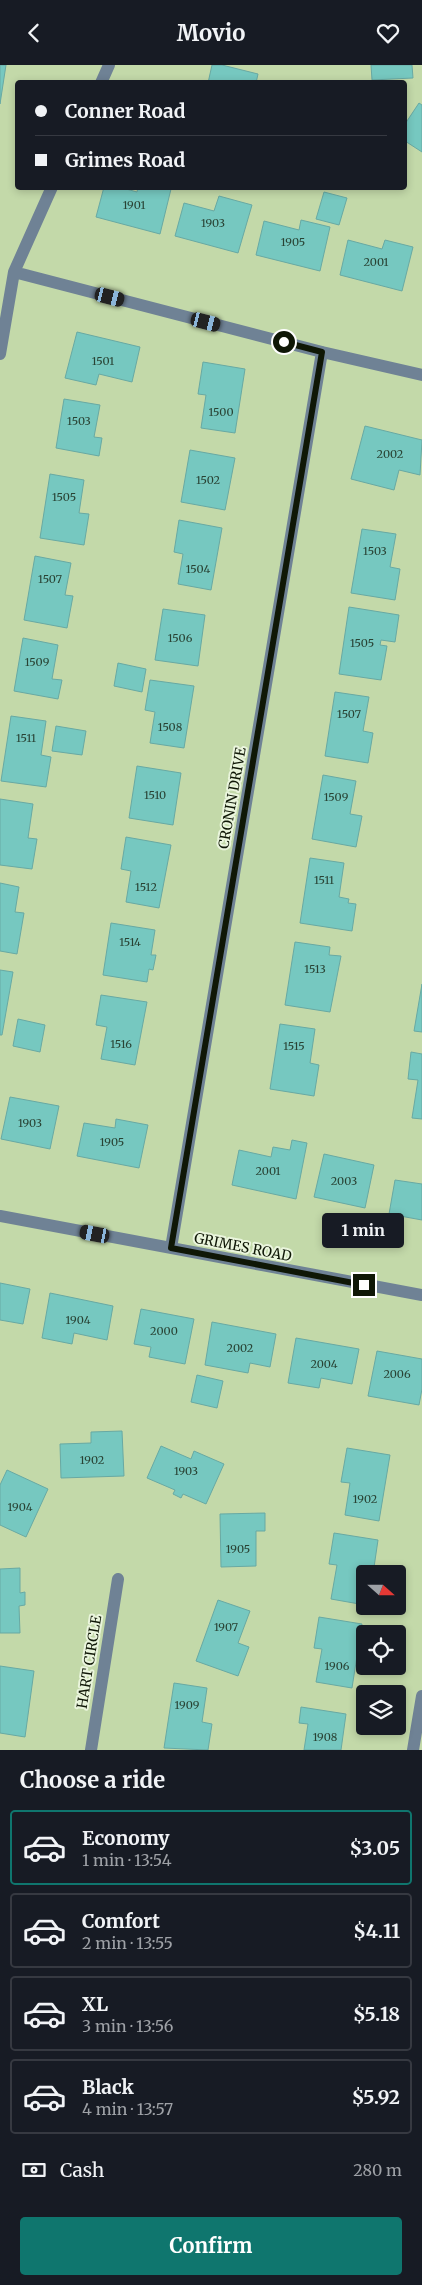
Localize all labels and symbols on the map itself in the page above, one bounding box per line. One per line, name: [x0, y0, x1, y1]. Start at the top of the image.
house number: 1901: [123, 198, 145, 212]
house number: 1903: [201, 216, 225, 230]
house number: 1905: [281, 235, 305, 249]
house number: 2001: [363, 255, 389, 269]
car: [93, 286, 126, 308]
car: [189, 311, 222, 333]
route start: [273, 331, 295, 353]
house number: 1501: [92, 354, 114, 368]
house number: 1500: [208, 405, 234, 419]
house number: 1503: [67, 414, 91, 428]
house number: 2002: [377, 447, 403, 461]
house number: 1502: [196, 473, 220, 487]
house number: 1505: [52, 490, 76, 504]
house number: 1503: [363, 544, 387, 558]
house number: 1504: [186, 562, 211, 576]
house number: 1507: [38, 572, 62, 586]
house number: 1506: [168, 631, 193, 645]
house number: 1505: [350, 636, 374, 650]
house number: 1509: [25, 655, 50, 669]
house number: 1507: [337, 707, 361, 721]
house number: 1508: [158, 720, 183, 734]
house number: 1511: [16, 731, 36, 745]
street label: CRONIN DRIVE: [214, 746, 250, 850]
house number: 1510: [144, 788, 166, 802]
house number: 1509: [324, 790, 349, 804]
house number: 1511: [314, 873, 334, 887]
house number: 1512: [135, 880, 157, 894]
house number: 1514: [119, 935, 141, 949]
house number: 1513: [304, 962, 326, 976]
house number: 1516: [110, 1037, 132, 1051]
house number: 1515: [283, 1039, 305, 1053]
house number: 1903: [18, 1116, 42, 1130]
house number: 1905: [100, 1135, 124, 1149]
house number: 2001: [255, 1164, 281, 1178]
house number: 2003: [331, 1174, 357, 1188]
callout: 1 min: [323, 1213, 405, 1247]
car: [78, 1224, 111, 1244]
street label: GRIMES ROAD: [193, 1229, 294, 1265]
route end: [353, 1274, 375, 1296]
house number: 1904: [66, 1313, 91, 1327]
house number: 2000: [150, 1324, 178, 1338]
house number: 2002: [227, 1341, 253, 1355]
house number: 2004: [310, 1357, 338, 1371]
house number: 2006: [383, 1367, 411, 1381]
house number: 1902: [80, 1453, 104, 1467]
house number: 1903: [174, 1464, 198, 1478]
house number: 1902: [353, 1492, 377, 1506]
house number: 1904: [8, 1500, 33, 1514]
house number: 1905: [226, 1542, 250, 1556]
north arrow: [356, 1565, 406, 1615]
street label: HART CIRCLE: [73, 1614, 105, 1710]
house number: 1907: [214, 1620, 238, 1634]
house number: 1906: [325, 1659, 350, 1673]
house number: 1909: [175, 1698, 200, 1712]
house number: 1908: [313, 1730, 338, 1744]

